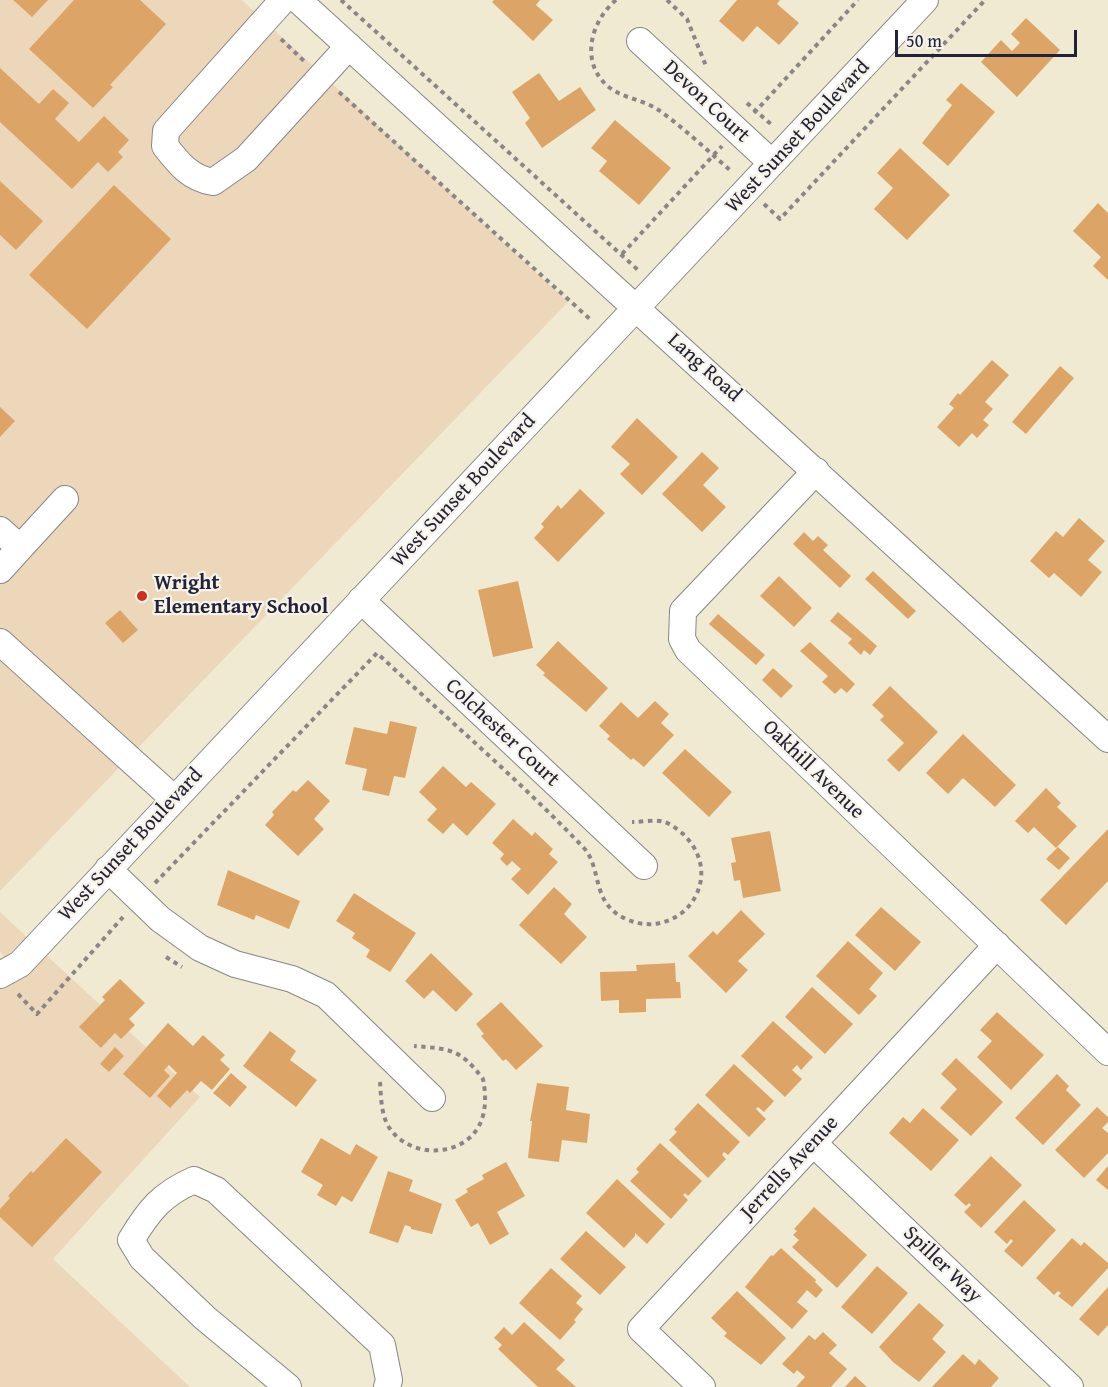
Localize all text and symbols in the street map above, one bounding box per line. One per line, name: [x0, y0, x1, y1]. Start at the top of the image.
scale bar: [898, 18, 1080, 56]
text: 50 m: [906, 27, 942, 54]
street label: West Sunset Boulevard: [721, 55, 875, 219]
street label: Devon Court: [657, 56, 755, 148]
street label: Lang Road: [662, 328, 746, 408]
street label: West Sunset Boulevard: [387, 409, 541, 573]
place label: Wright Elementary School: [154, 571, 328, 621]
marker: Wright Elementary School: [135, 589, 149, 603]
street label: Colchester Court: [440, 674, 564, 792]
street label: Oakhill Avenue: [757, 715, 869, 825]
street label: West Sunset Boulevard: [54, 763, 208, 927]
street label: Jerrells Avenue: [736, 1111, 844, 1225]
street label: Spiller Way: [897, 1221, 987, 1309]

